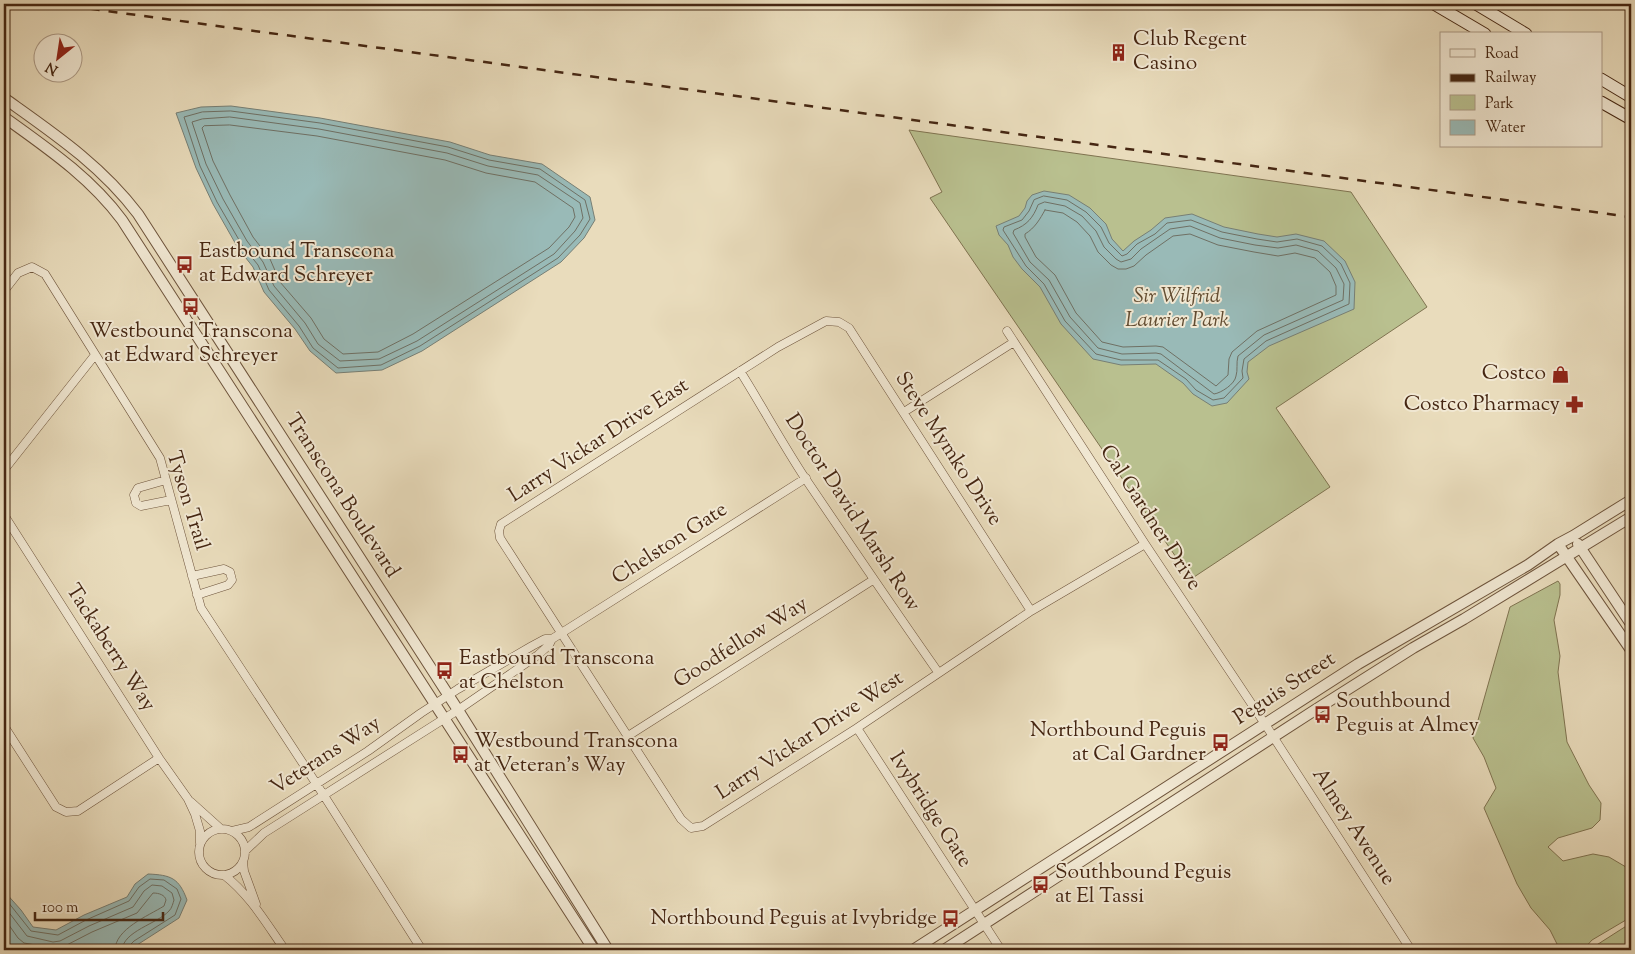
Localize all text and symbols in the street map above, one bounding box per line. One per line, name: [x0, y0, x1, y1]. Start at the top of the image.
place label: Club Regent Casino: [1133, 25, 1247, 79]
north arrow: [32, 32, 82, 82]
legend: [1440, 32, 1602, 148]
building icon: Club Regent Casino: [1109, 42, 1129, 62]
text: Road: [1485, 44, 1519, 65]
text: N: [43, 56, 62, 79]
text: Railway: [1485, 68, 1537, 89]
text: Park: [1485, 94, 1514, 115]
text: Water: [1485, 118, 1526, 139]
place label: Eastbound Transcona at Edward Schreyer: [199, 237, 395, 291]
bus stop icon: Eastbound Transcona at Edward Schreyer: [175, 254, 195, 274]
park label: Sir Wilfrid Laurier Park: [1125, 282, 1230, 336]
bus stop icon: Westbound Transcona at Edward Schreyer: [181, 297, 201, 317]
place label: Westbound Transcona at Edward Schreyer: [89, 317, 293, 371]
place label: Costco: [1482, 359, 1546, 389]
shop icon: Costco: [1550, 364, 1570, 384]
street label: Steve Mymko Drive: [887, 366, 1009, 532]
street label: Larry Vickar Drive East: [503, 371, 695, 511]
place label: Costco Pharmacy: [1404, 390, 1561, 420]
pharmacy icon: Costco Pharmacy: [1564, 395, 1584, 415]
street label: Transcona Boulevard: [277, 408, 407, 584]
street label: Doctor David Marsh Row: [777, 408, 927, 618]
street label: Cal Gardner Drive: [1092, 439, 1208, 597]
street label: Tyson Trail: [158, 448, 216, 554]
street label: Chelston Gate: [606, 495, 734, 593]
street label: Tackaberry Way: [58, 578, 163, 718]
street label: Goodfellow Way: [668, 589, 814, 696]
place label: Eastbound Transcona at Chelston: [459, 644, 655, 698]
street label: Peguis Street: [1228, 645, 1342, 733]
bus stop icon: Eastbound Transcona at Chelston: [435, 661, 455, 681]
street label: Larry Vickar Drive West: [710, 664, 910, 808]
place label: Southbound Peguis at Almey: [1336, 687, 1479, 741]
bus stop icon: Southbound Peguis at Almey: [1312, 704, 1332, 724]
street label: Veterans Way: [265, 709, 388, 803]
place label: Northbound Peguis at Cal Gardner: [1030, 716, 1206, 770]
place label: Westbound Transcona at Veteran's Way: [474, 727, 678, 781]
bus stop icon: Northbound Peguis at Cal Gardner: [1210, 733, 1230, 753]
bus stop icon: Westbound Transcona at Veteran's Way: [450, 744, 470, 764]
street label: Ivybridge Gate: [881, 746, 979, 874]
street label: Almey Avenue: [1304, 762, 1402, 892]
place label: Southbound Peguis at El Tassi: [1055, 858, 1231, 912]
bus stop icon: Southbound Peguis at El Tassi: [1031, 875, 1051, 895]
scale bar: [35, 889, 162, 921]
text: 100 m: [42, 898, 79, 919]
place label: Northbound Peguis at Ivybridge: [650, 904, 937, 934]
bus stop icon: Northbound Peguis at Ivybridge: [941, 909, 961, 929]

